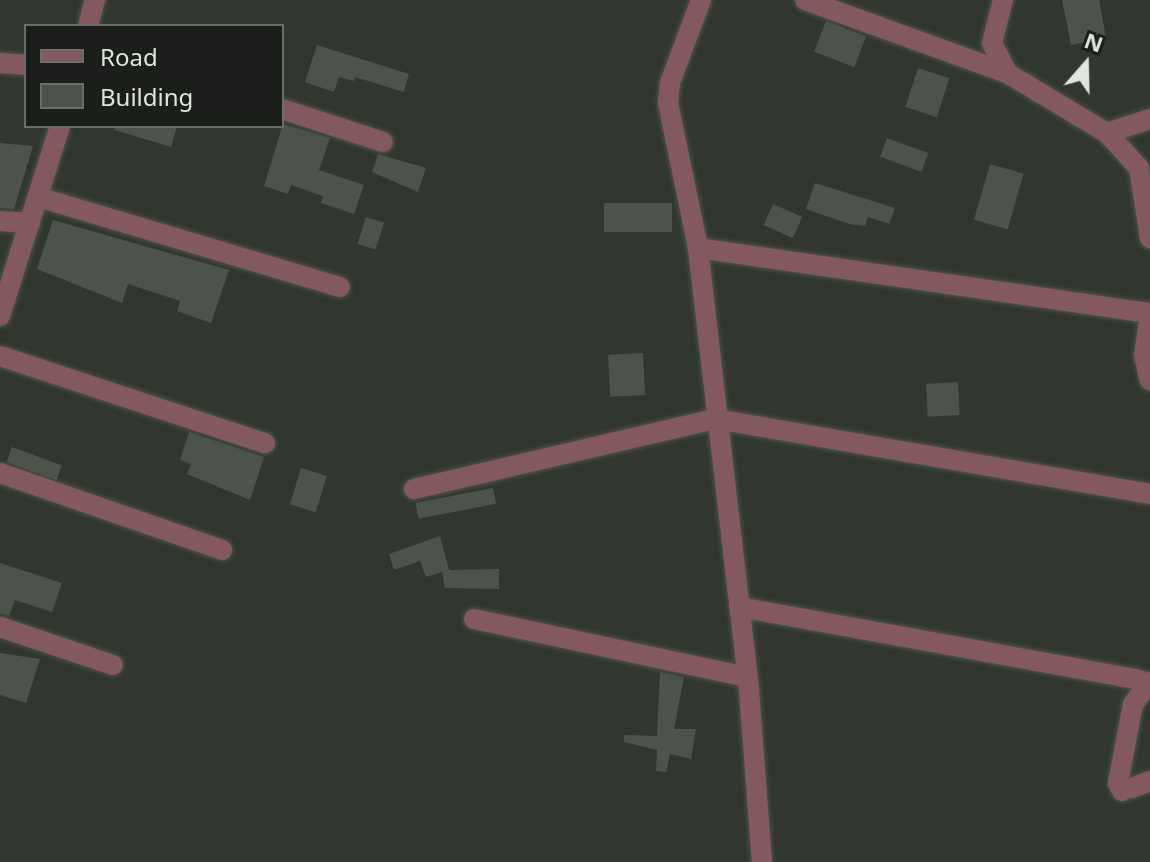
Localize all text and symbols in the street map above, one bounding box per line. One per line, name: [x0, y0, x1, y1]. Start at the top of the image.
legend: [24, 24, 284, 128]
north arrow: [1046, 24, 1126, 104]
text: N: [1081, 24, 1108, 59]
text: Road: [100, 40, 158, 73]
text: Building: [100, 80, 193, 113]

